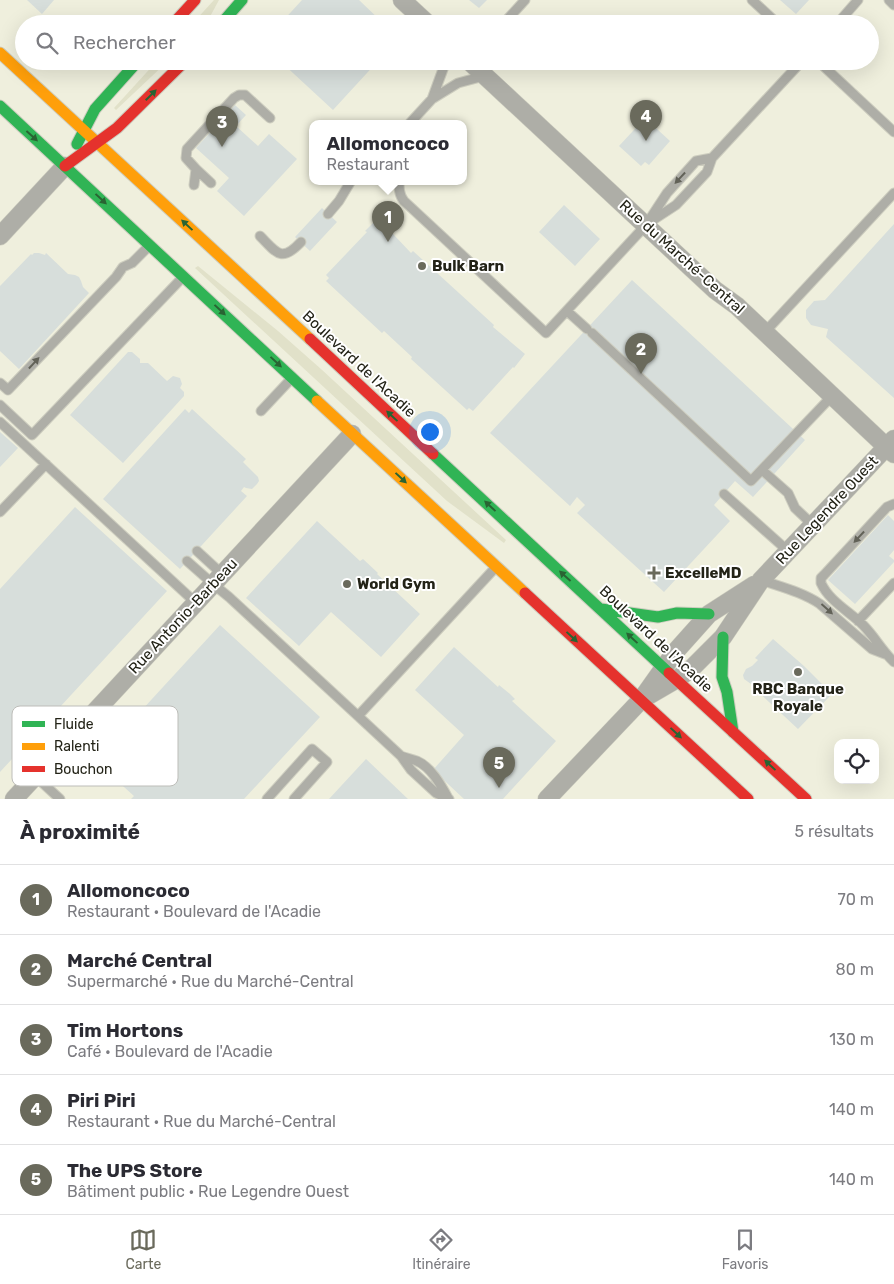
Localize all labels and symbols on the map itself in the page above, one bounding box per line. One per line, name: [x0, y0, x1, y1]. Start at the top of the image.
one-way arrow: [145, 89, 157, 101]
pin: 4: [630, 100, 662, 141]
pin: 3: [206, 106, 238, 147]
one-way arrow: [26, 130, 38, 142]
one-way arrow: [674, 172, 686, 184]
one-way arrow: [95, 193, 107, 205]
street label: Rue du Marché-Central: [616, 196, 748, 318]
pin: 1: [372, 201, 404, 242]
one-way arrow: [182, 219, 194, 231]
place label: Bulk Barn: [432, 257, 504, 275]
marker: Bulk Barn: [416, 260, 428, 272]
one-way arrow: [213, 304, 225, 316]
street label: Boulevard de l'Acadie: [299, 307, 419, 421]
pin: 2: [625, 333, 657, 374]
one-way arrow: [270, 356, 282, 368]
one-way arrow: [28, 357, 40, 369]
one-way arrow: [386, 410, 398, 422]
your location: [417, 419, 443, 445]
street label: Rue Legendre Ouest: [772, 452, 882, 568]
one-way arrow: [395, 473, 408, 484]
one-way arrow: [483, 501, 496, 512]
one-way arrow: [853, 531, 865, 543]
street label: Rue Antonio-Barbeau: [125, 555, 241, 677]
place label: ExcelleMD: [665, 564, 742, 582]
marker: ExcelleMD: [647, 566, 661, 580]
one-way arrow: [559, 570, 571, 582]
place label: World Gym: [357, 575, 436, 593]
marker: World Gym: [341, 578, 353, 590]
street label: Boulevard de l'Acadie: [596, 582, 716, 696]
one-way arrow: [820, 604, 833, 615]
one-way arrow: [566, 631, 578, 643]
one-way arrow: [627, 632, 639, 644]
marker: RBC Banque Royale: [792, 666, 804, 678]
place label: RBC Banque Royale: [752, 680, 844, 715]
legend: [12, 706, 178, 786]
text: Fluide: [54, 716, 94, 733]
one-way arrow: [670, 727, 682, 739]
text: Ralenti: [54, 738, 99, 755]
pin: 5: [483, 747, 515, 788]
one-way arrow: [764, 759, 776, 771]
text: Bouchon: [54, 761, 113, 778]

